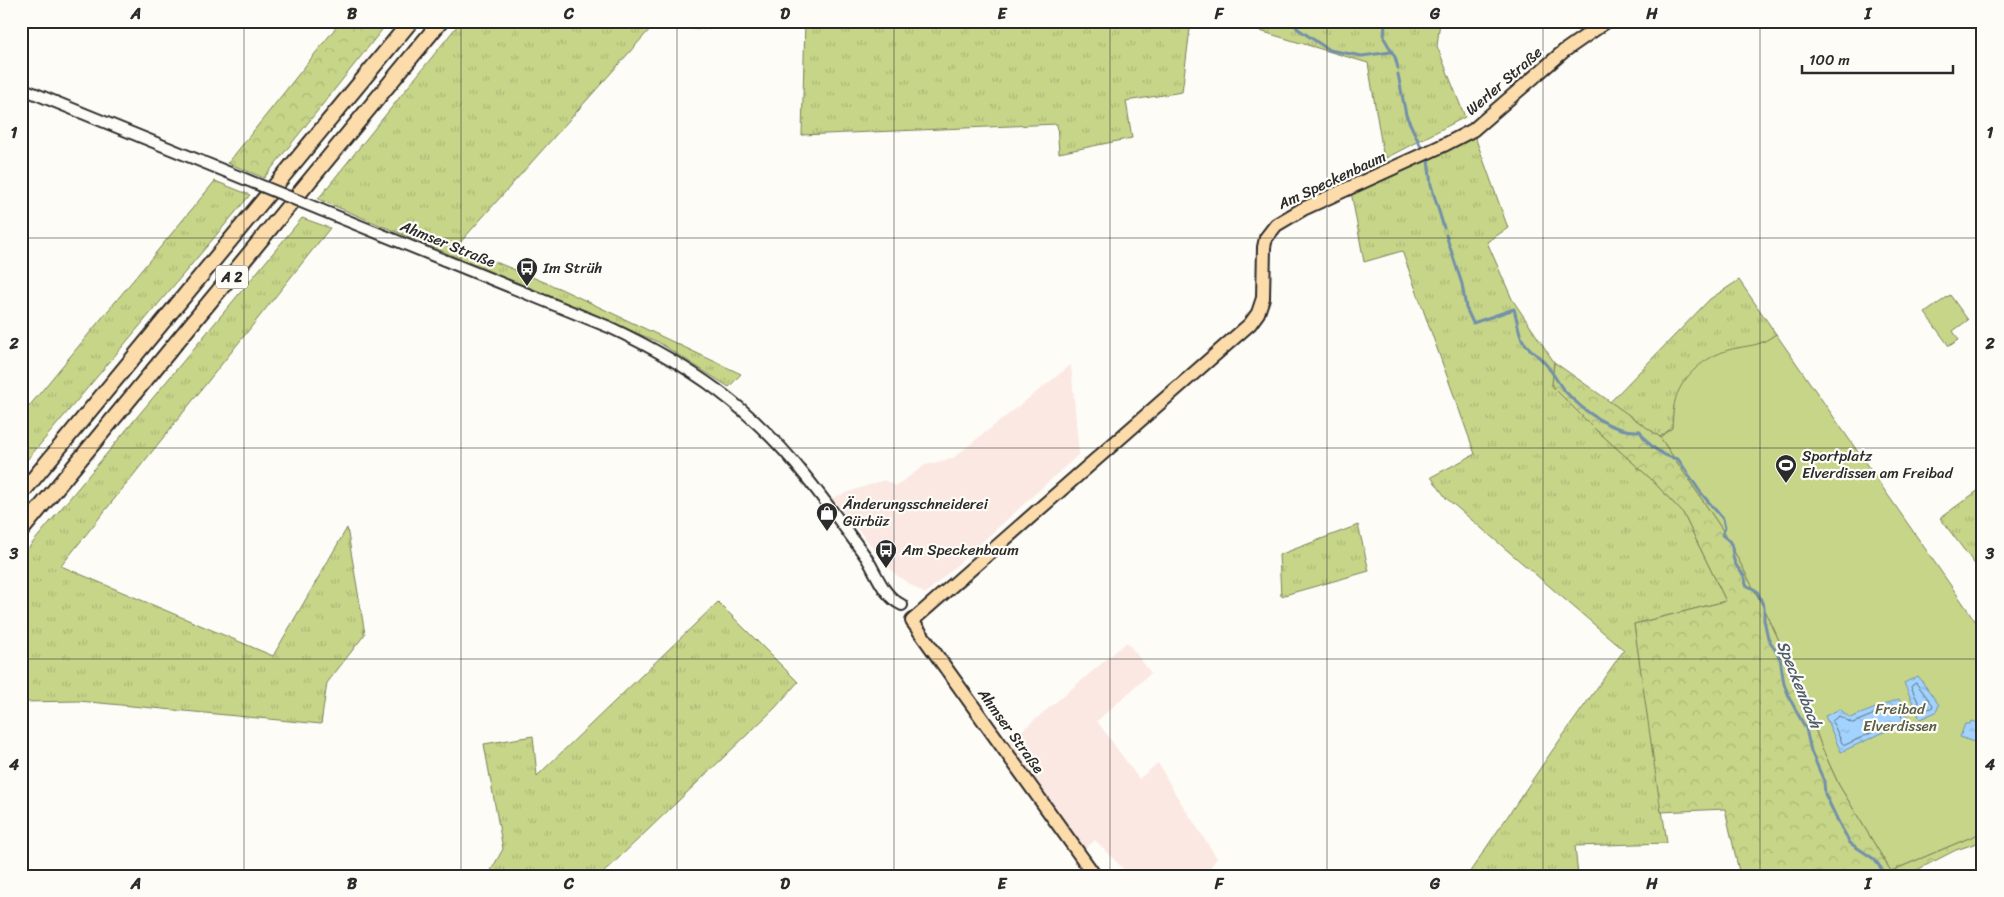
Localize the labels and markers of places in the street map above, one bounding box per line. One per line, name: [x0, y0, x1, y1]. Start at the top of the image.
place label: Im Strüh: [542, 255, 603, 281]
bus stop icon: Im Strüh: [515, 256, 539, 287]
place label: Sportplatz Elverdissen am Freibad: [1802, 443, 1954, 486]
sports icon: Sportplatz Elverdissen am Freibad: [1774, 453, 1798, 484]
place label: Änderungsschneiderei Gürbüz: [842, 491, 989, 534]
shop icon: Änderungsschneiderei Gürbüz: [815, 501, 839, 532]
place label: Am Speckenbaum: [901, 537, 1019, 563]
bus stop icon: Am Speckenbaum: [874, 538, 898, 569]

